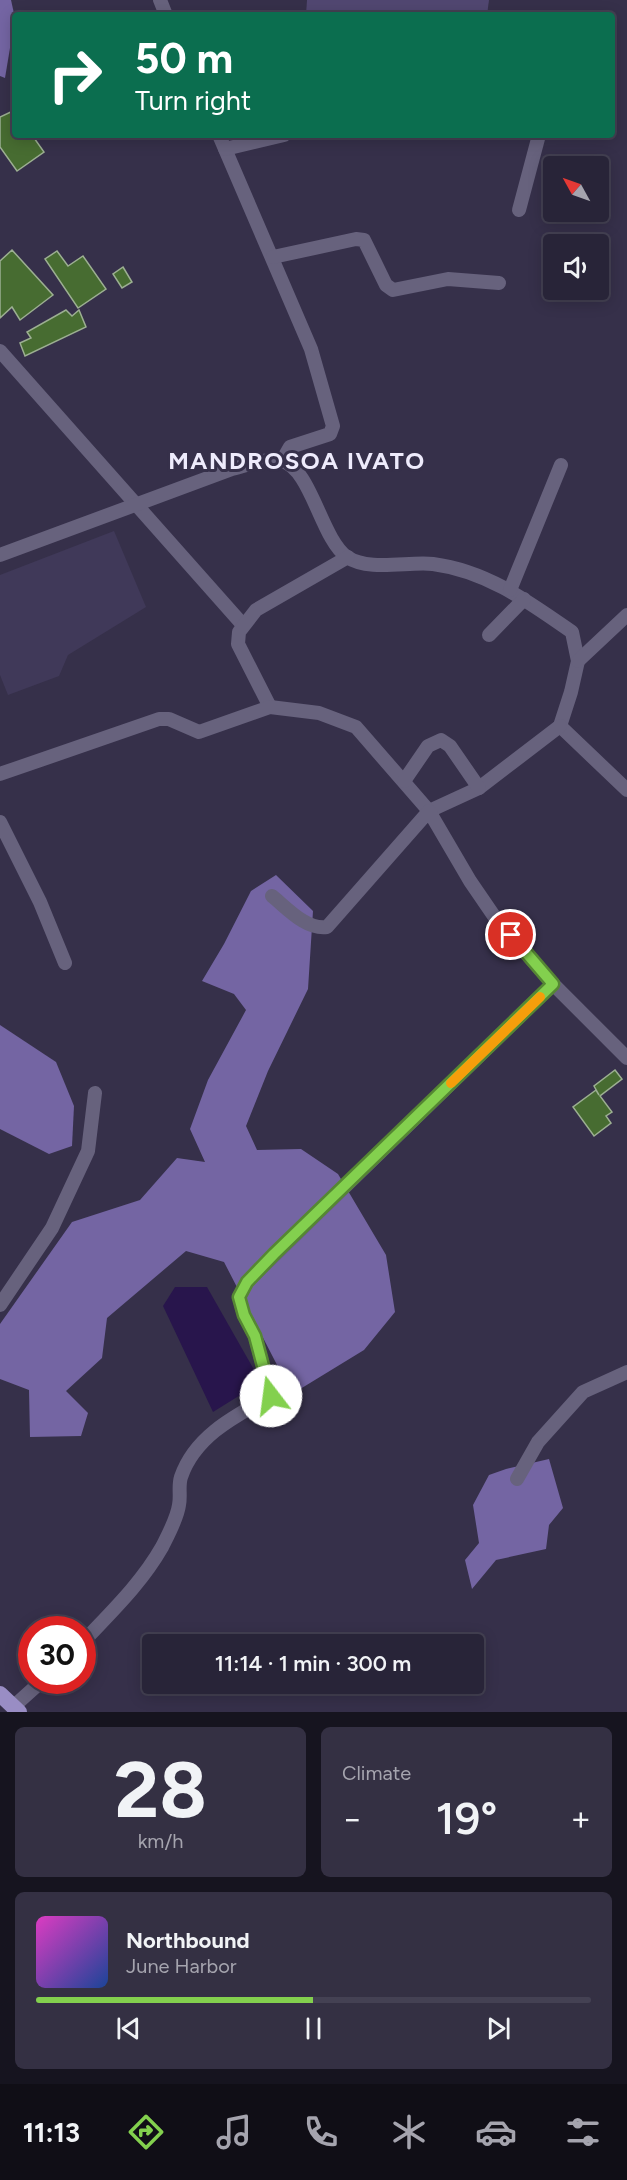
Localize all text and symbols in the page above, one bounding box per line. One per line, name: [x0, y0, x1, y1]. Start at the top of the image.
text: 50 m: [135, 33, 233, 84]
icon: right: [36, 36, 114, 114]
text: Turn right: [135, 84, 251, 117]
north arrow: [543, 156, 609, 222]
map controls: [543, 156, 609, 300]
button: sound: [543, 234, 609, 300]
district label: MANDROSOA IVATO: [168, 446, 426, 475]
pin: [485, 909, 536, 960]
icon: arrive: [494, 918, 527, 951]
position arrow: [239, 1364, 303, 1428]
speed limit sign: 30: [18, 1616, 96, 1694]
text: 11:14 · 1 min · 300 m: [215, 1650, 411, 1677]
text: 28: [114, 1743, 207, 1837]
text: Climate: [342, 1761, 411, 1785]
text: 19°: [436, 1791, 497, 1845]
text: −: [342, 1799, 363, 1838]
text: +: [570, 1799, 591, 1838]
text: km/h: [138, 1829, 183, 1853]
text: Northbound: [126, 1927, 250, 1954]
text: June Harbor: [126, 1954, 237, 1978]
icon: previous: [112, 2012, 145, 2045]
icon: pause: [297, 2012, 330, 2045]
icon: next: [482, 2012, 515, 2045]
icon: directions: [125, 2111, 167, 2153]
icon: music: [213, 2111, 255, 2153]
icon: phone: [300, 2111, 342, 2153]
icon: climate: [388, 2111, 430, 2153]
icon: car: [475, 2111, 517, 2153]
icon: filters: [562, 2111, 604, 2153]
text: 11:13: [23, 2116, 80, 2149]

